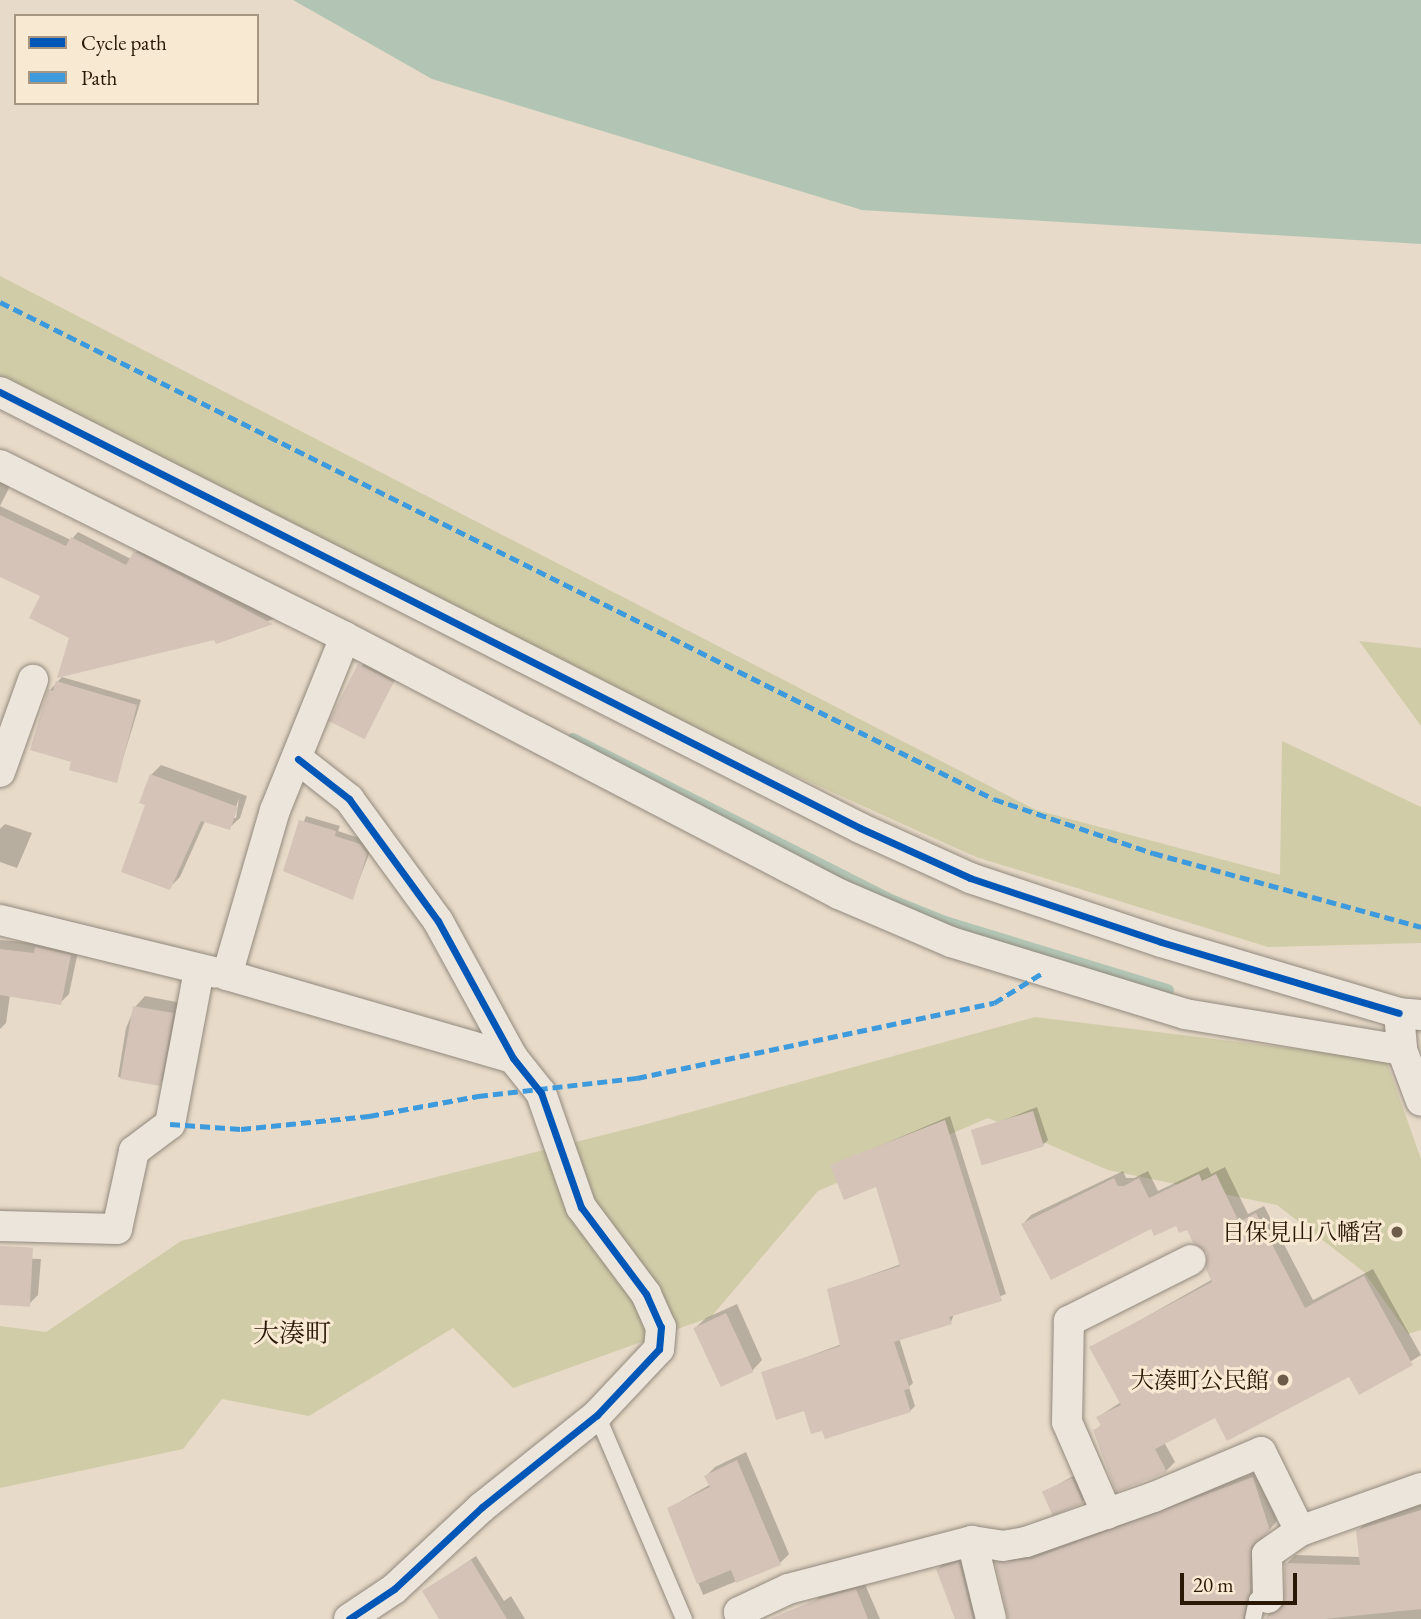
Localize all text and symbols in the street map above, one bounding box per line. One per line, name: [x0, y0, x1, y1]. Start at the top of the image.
legend: [14, 14, 259, 105]
text: Cycle path: [81, 29, 167, 56]
text: Path: [81, 64, 117, 91]
place label: 日保見山八幡宮: [1222, 1218, 1383, 1246]
marker: 日保見山八幡宮: [1389, 1224, 1405, 1240]
district label: 大湊町: [253, 1318, 331, 1350]
place label: 大湊町公民館: [1131, 1366, 1269, 1394]
marker: 大湊町公民館: [1275, 1372, 1291, 1388]
scale bar: [1183, 1560, 1300, 1604]
text: 20 m: [1193, 1571, 1234, 1598]

